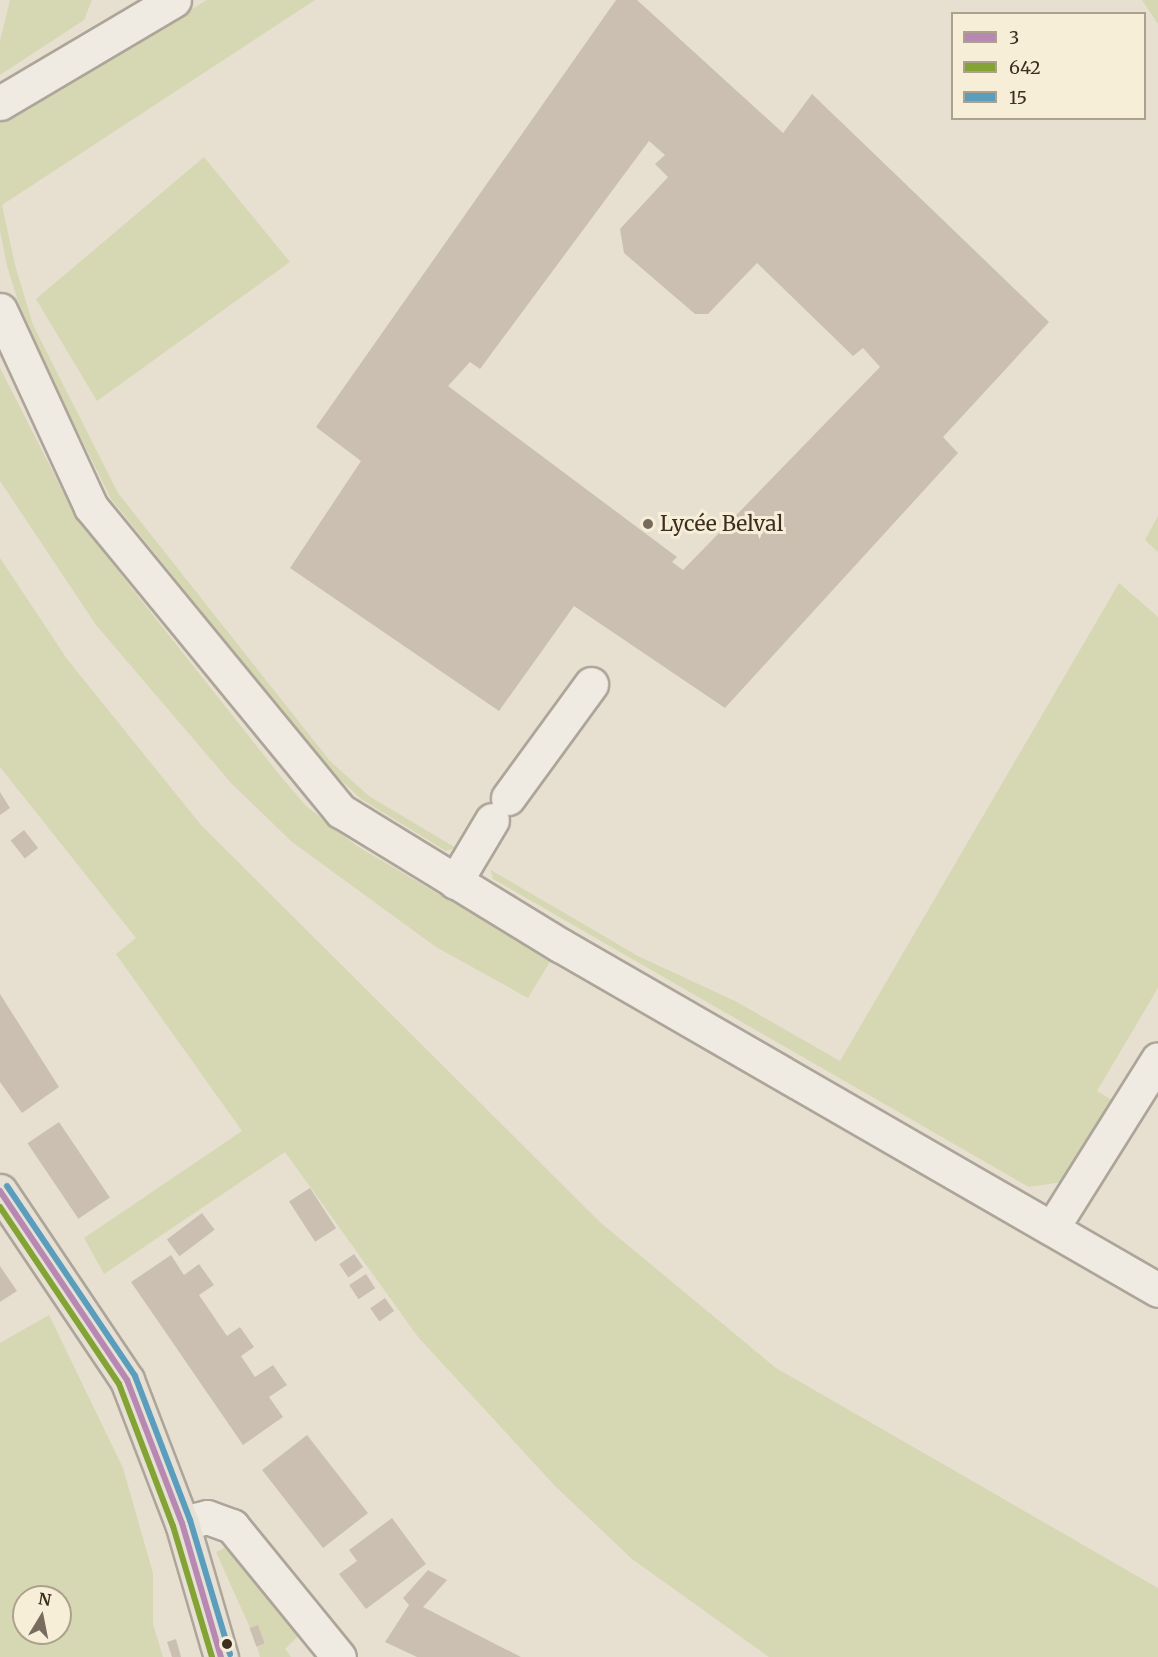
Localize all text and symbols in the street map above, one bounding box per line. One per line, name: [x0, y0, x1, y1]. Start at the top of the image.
legend: [951, 12, 1146, 120]
text: 3: [1009, 26, 1019, 49]
text: 642: [1009, 56, 1041, 79]
text: 15: [1009, 86, 1027, 109]
place label: Lycée Belval: [660, 511, 783, 537]
marker: Lycée Belval: [641, 517, 655, 531]
north arrow: [12, 1585, 72, 1645]
text: N: [37, 1588, 53, 1610]
unlabelled marker: [221, 1638, 233, 1650]

